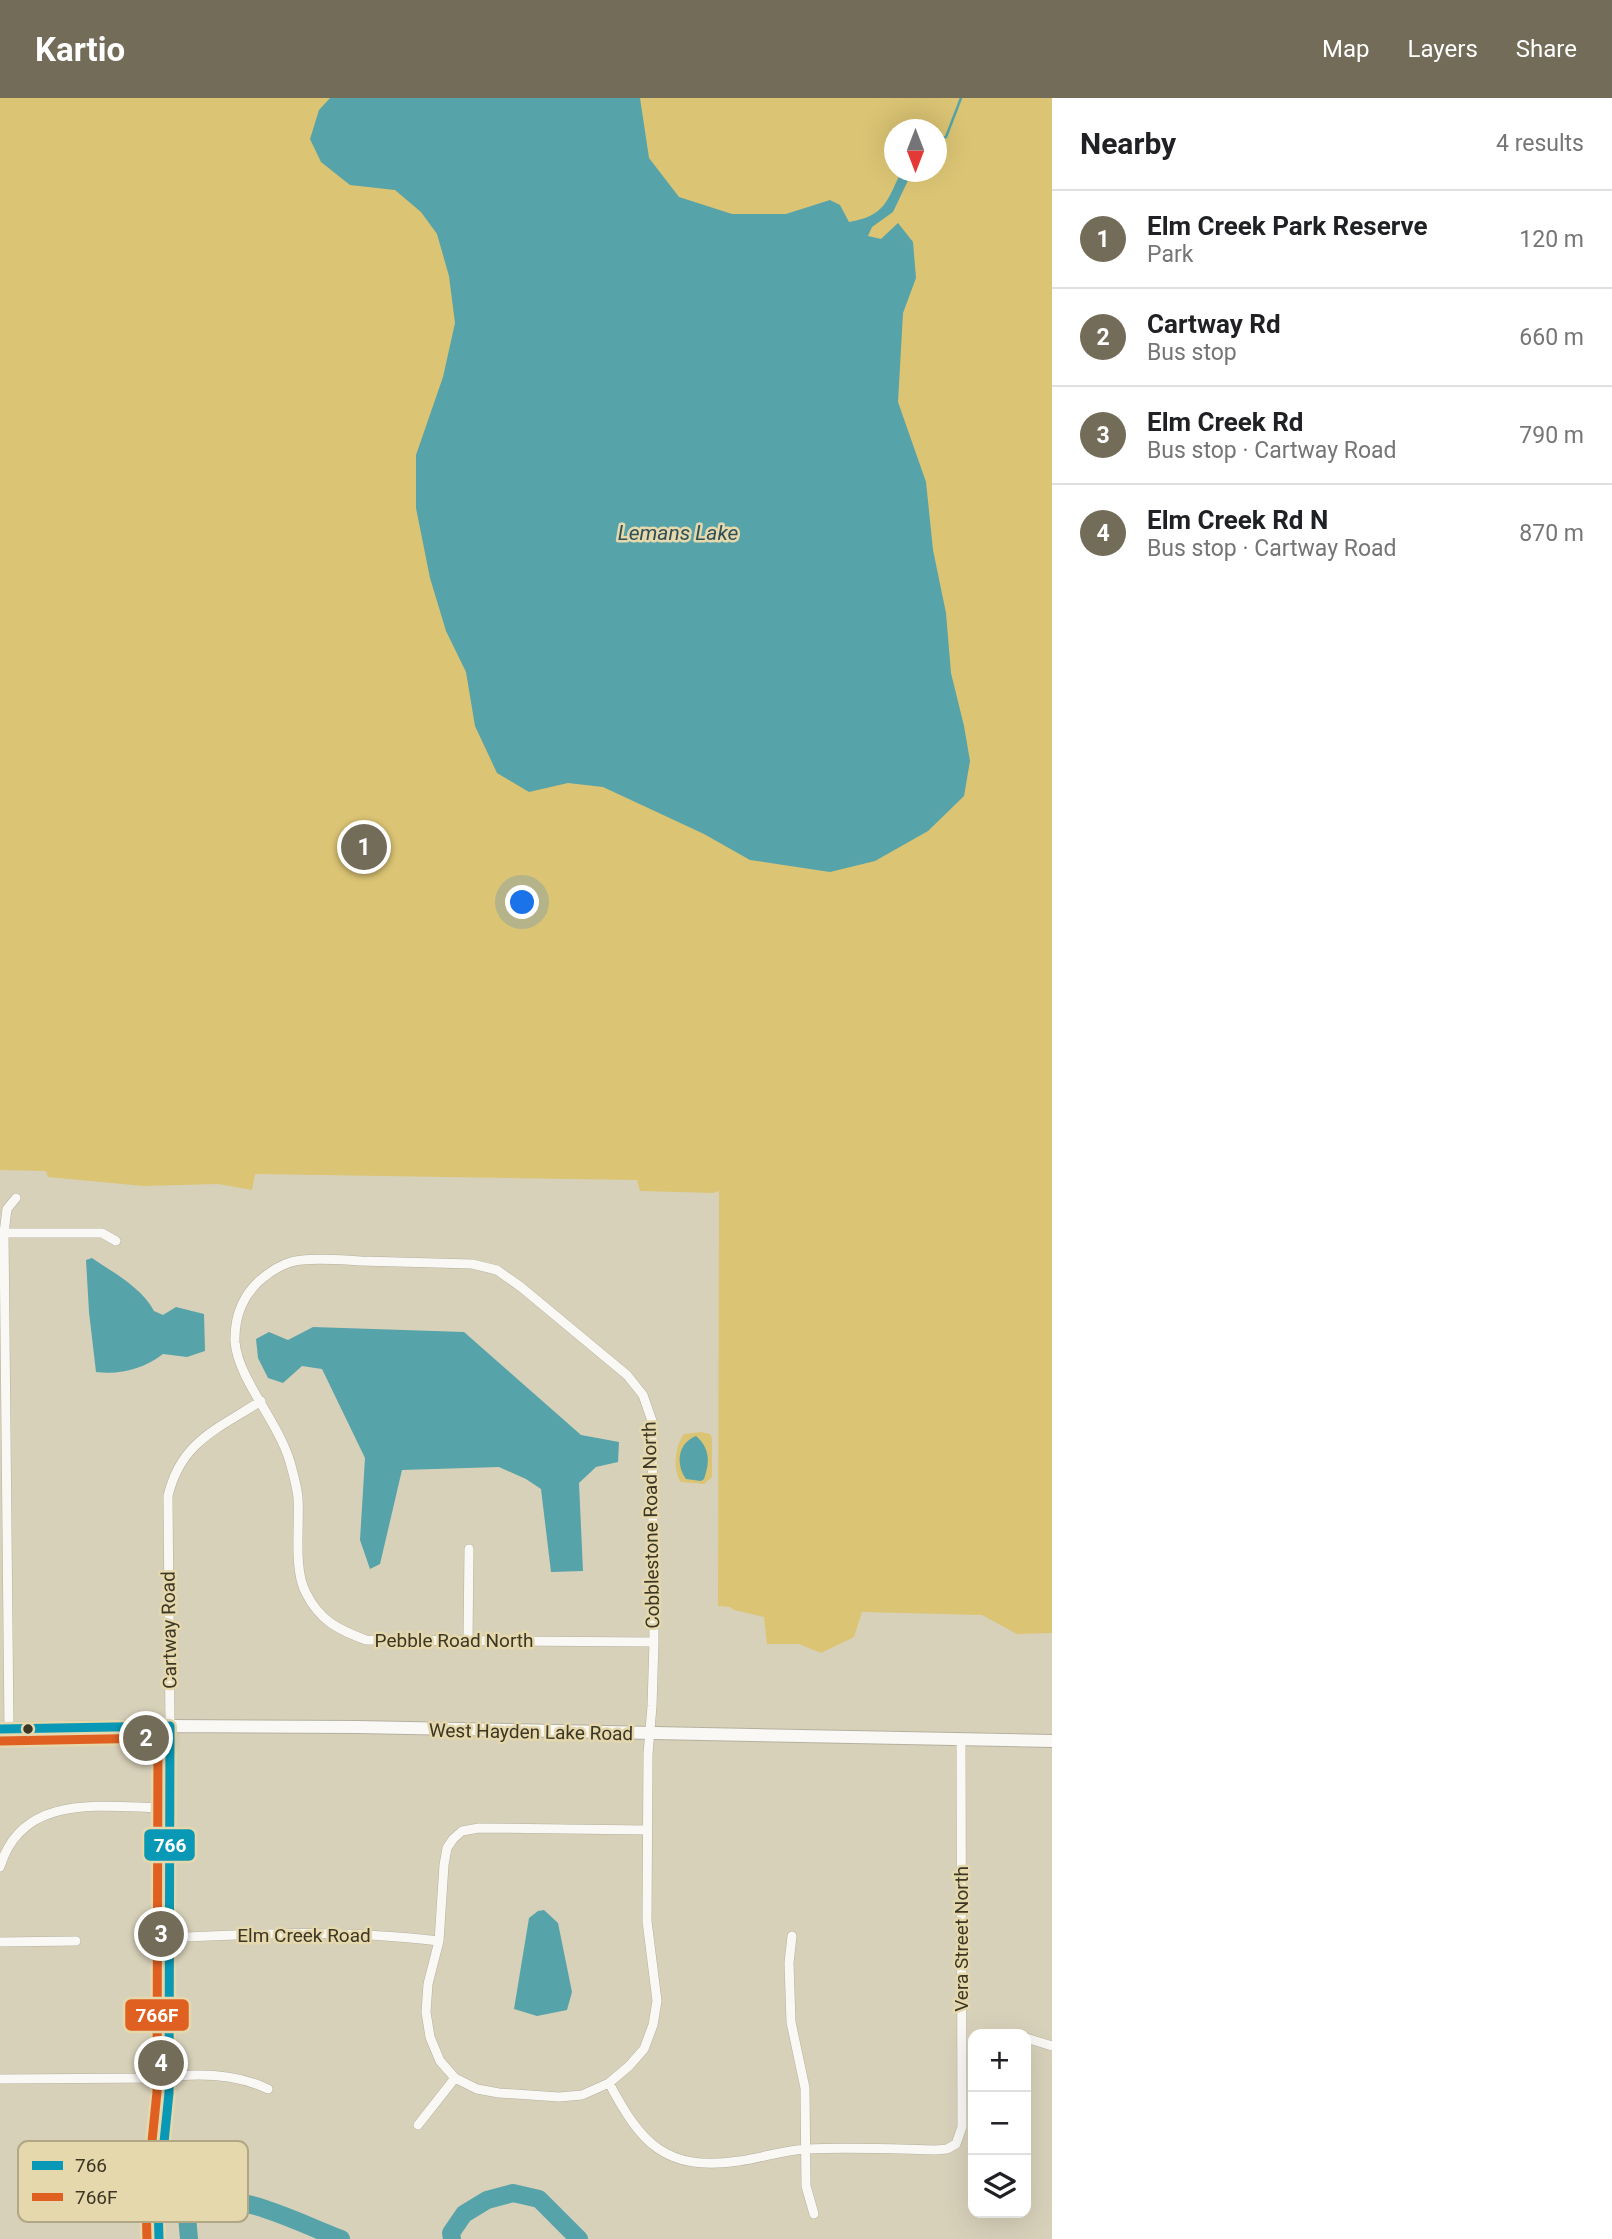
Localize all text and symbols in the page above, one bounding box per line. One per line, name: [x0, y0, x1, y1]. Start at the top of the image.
text: Kartio: [35, 30, 125, 69]
text: Map: [1322, 35, 1370, 63]
text: Layers: [1408, 35, 1478, 63]
text: Share: [1516, 35, 1577, 63]
north arrow: [884, 119, 947, 182]
text: Nearby: [1080, 126, 1176, 161]
text: 4 results: [1496, 130, 1584, 157]
text: Elm Creek Park Reserve: [1147, 211, 1428, 241]
text: 1: [1096, 226, 1110, 253]
text: 120 m: [1519, 226, 1584, 253]
text: Park: [1147, 241, 1193, 268]
text: Cartway Rd: [1147, 309, 1281, 339]
text: 2: [1096, 324, 1110, 351]
text: 660 m: [1519, 324, 1584, 351]
text: Bus stop: [1147, 339, 1237, 366]
text: Elm Creek Rd: [1147, 407, 1304, 437]
text: 3: [1096, 422, 1110, 449]
text: 790 m: [1519, 422, 1584, 449]
text: Bus stop · Cartway Road: [1147, 437, 1397, 464]
text: Elm Creek Rd N: [1147, 505, 1328, 535]
text: 4: [1096, 520, 1110, 547]
text: 870 m: [1519, 520, 1584, 547]
water label: Lemans Lake: [618, 521, 739, 545]
text: Bus stop · Cartway Road: [1147, 535, 1397, 562]
pin: 1: [341, 821, 387, 873]
your location: [505, 885, 539, 919]
street label: Cobblestone Road North: [638, 1421, 664, 1629]
street label: Cartway Road: [156, 1571, 182, 1689]
street label: Pebble Road North: [375, 1629, 533, 1652]
pin: 2: [123, 1712, 169, 1764]
street label: West Hayden Lake Road: [429, 1719, 633, 1745]
unlabelled marker: [21, 1722, 35, 1736]
line badge: 766: [143, 1828, 196, 1862]
text: 766: [154, 1834, 186, 1857]
street label: Vera Street North: [950, 1866, 973, 2012]
pin: 3: [138, 1908, 184, 1960]
street label: Elm Creek Road: [237, 1924, 371, 1947]
line badge: 766F: [124, 1998, 190, 2032]
text: 766F: [135, 2004, 179, 2027]
map controls: [968, 2029, 1031, 2218]
button: +: [968, 2029, 1031, 2092]
pin: 4: [138, 2037, 184, 2089]
button: −: [968, 2092, 1031, 2155]
legend: [18, 2141, 248, 2222]
text: 766: [75, 2154, 107, 2177]
button: layers: [968, 2155, 1031, 2218]
text: 766F: [75, 2186, 118, 2209]

